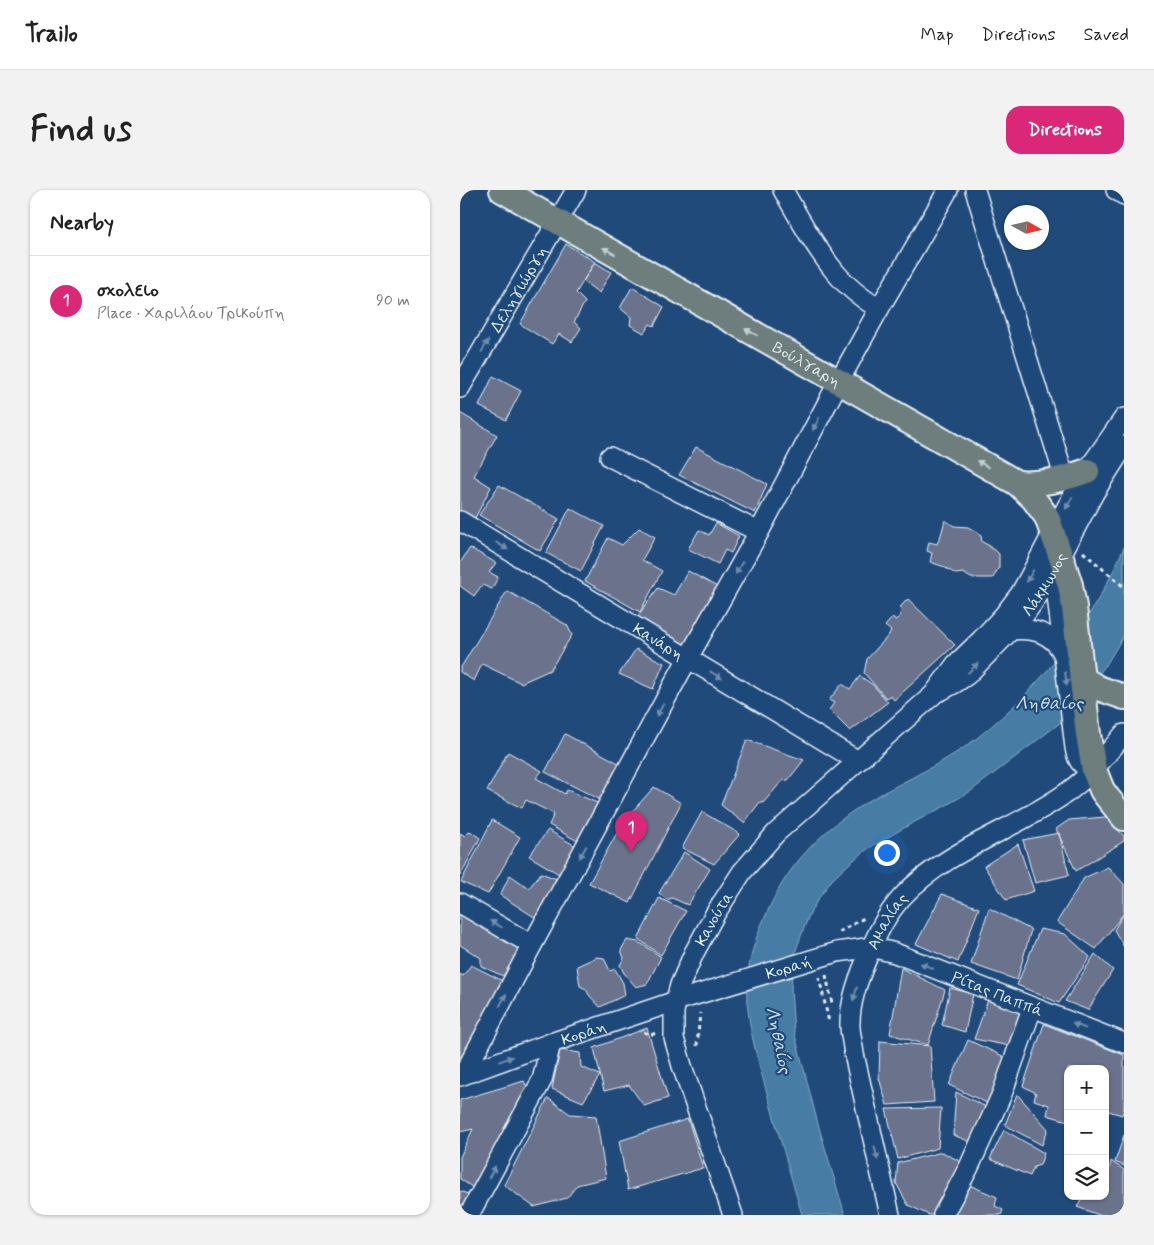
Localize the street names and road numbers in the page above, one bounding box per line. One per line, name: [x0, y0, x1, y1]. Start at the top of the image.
street label: Δεληγιώργη: [486, 242, 553, 337]
street label: Βούλγαρη: [769, 337, 844, 393]
street label: Λάκμωνος: [1018, 549, 1072, 621]
street label: Κανάρη: [629, 619, 687, 665]
street label: Κανούτα: [691, 888, 739, 950]
street label: Αμαλίας: [863, 889, 913, 953]
street label: Κοραή: [763, 951, 814, 985]
street label: Ρίτας Παππά: [948, 967, 1046, 1022]
street label: Κοράη: [559, 1016, 609, 1051]

